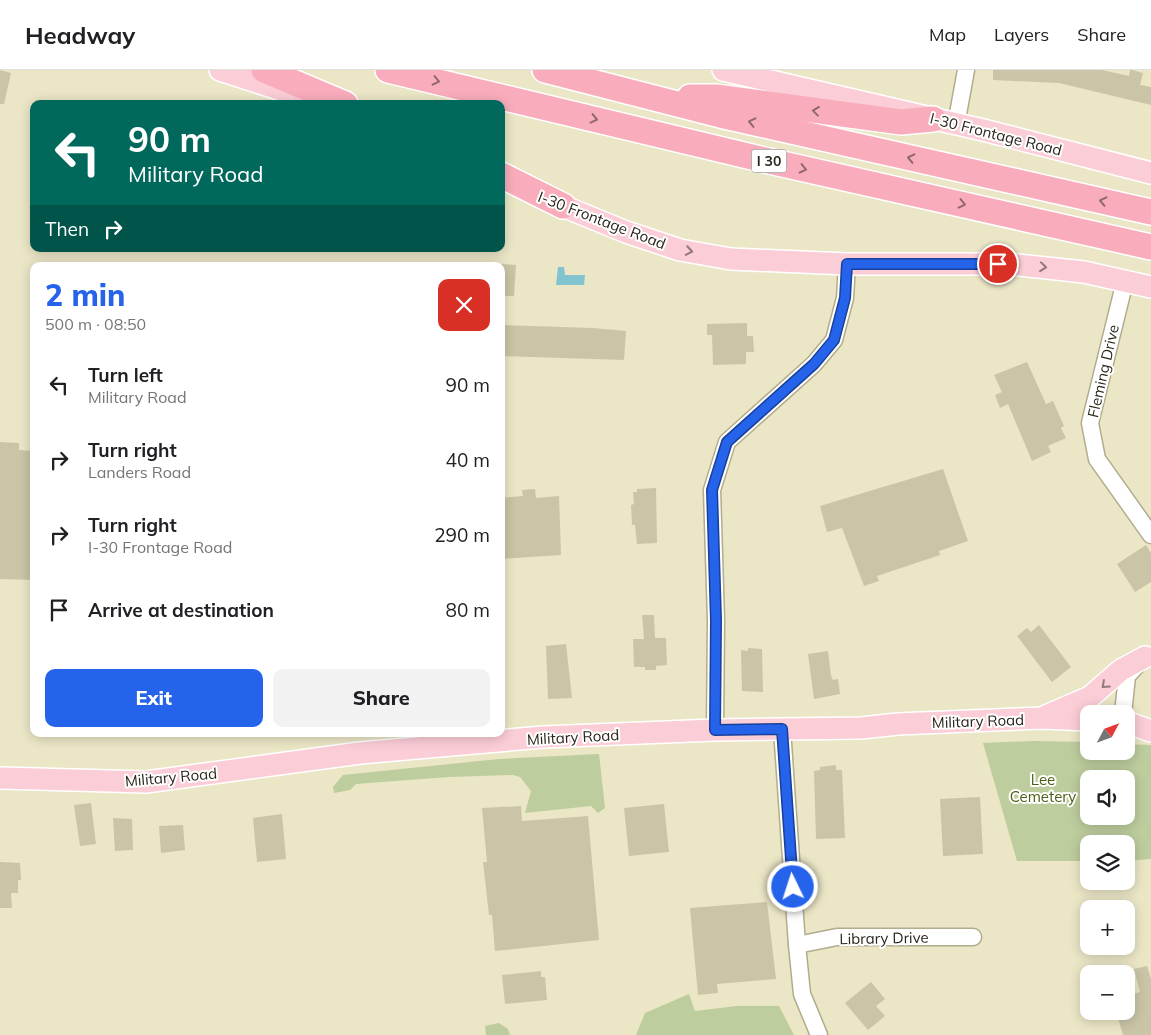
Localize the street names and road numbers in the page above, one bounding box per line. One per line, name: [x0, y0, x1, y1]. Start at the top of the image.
street label: I-30 Frontage Road: [928, 108, 1064, 160]
road number: I 30: [752, 150, 786, 172]
street label: I-30 Frontage Road: [535, 187, 669, 253]
street label: Fleming Drive: [1083, 323, 1123, 419]
street label: Military Road: [932, 710, 1024, 732]
street label: Military Road: [526, 725, 620, 749]
street label: Military Road: [124, 764, 218, 790]
street label: Library Drive: [839, 928, 929, 948]

